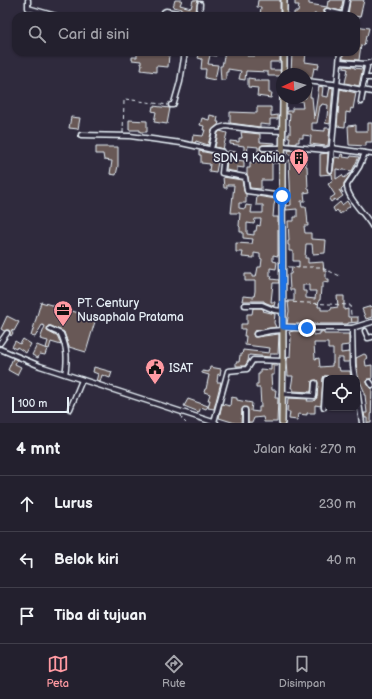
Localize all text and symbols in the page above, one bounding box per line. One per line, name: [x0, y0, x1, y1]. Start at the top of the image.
search box: [12, 12, 360, 56]
icon: search: [26, 23, 48, 45]
text: Cari di sini: [58, 25, 129, 44]
north arrow: [276, 68, 312, 104]
building icon: SDN 9 Kabila: [288, 147, 310, 175]
place label: SDN 9 Kabila: [213, 151, 285, 166]
route start: [273, 187, 291, 205]
place label: PT. Century Nusaphala Pratama: [77, 296, 184, 325]
office icon: PT. Century Nusaphala Pratama: [52, 299, 74, 327]
route end: [298, 319, 316, 337]
public building icon: ISAT: [144, 357, 166, 385]
place label: ISAT: [169, 361, 194, 376]
map controls: [324, 375, 360, 411]
button: locate: [324, 375, 360, 411]
scale bar: [12, 395, 69, 414]
text: 100 m: [18, 397, 47, 410]
text: 4 mnt: [16, 439, 60, 459]
text: Jalan kaki · 270 m: [254, 441, 356, 457]
icon: ahead: [16, 493, 38, 515]
text: Lurus: [54, 494, 93, 513]
text: 230 m: [319, 496, 356, 512]
icon: left: [16, 549, 38, 571]
text: Belok kiri: [54, 550, 119, 569]
text: 40 m: [326, 552, 356, 568]
icon: arrive: [16, 605, 38, 627]
text: Tiba di tujuan: [54, 606, 147, 625]
tab: Peta: [47, 653, 69, 690]
tab: Rute: [162, 653, 186, 690]
tab: Disimpan: [279, 653, 325, 690]

